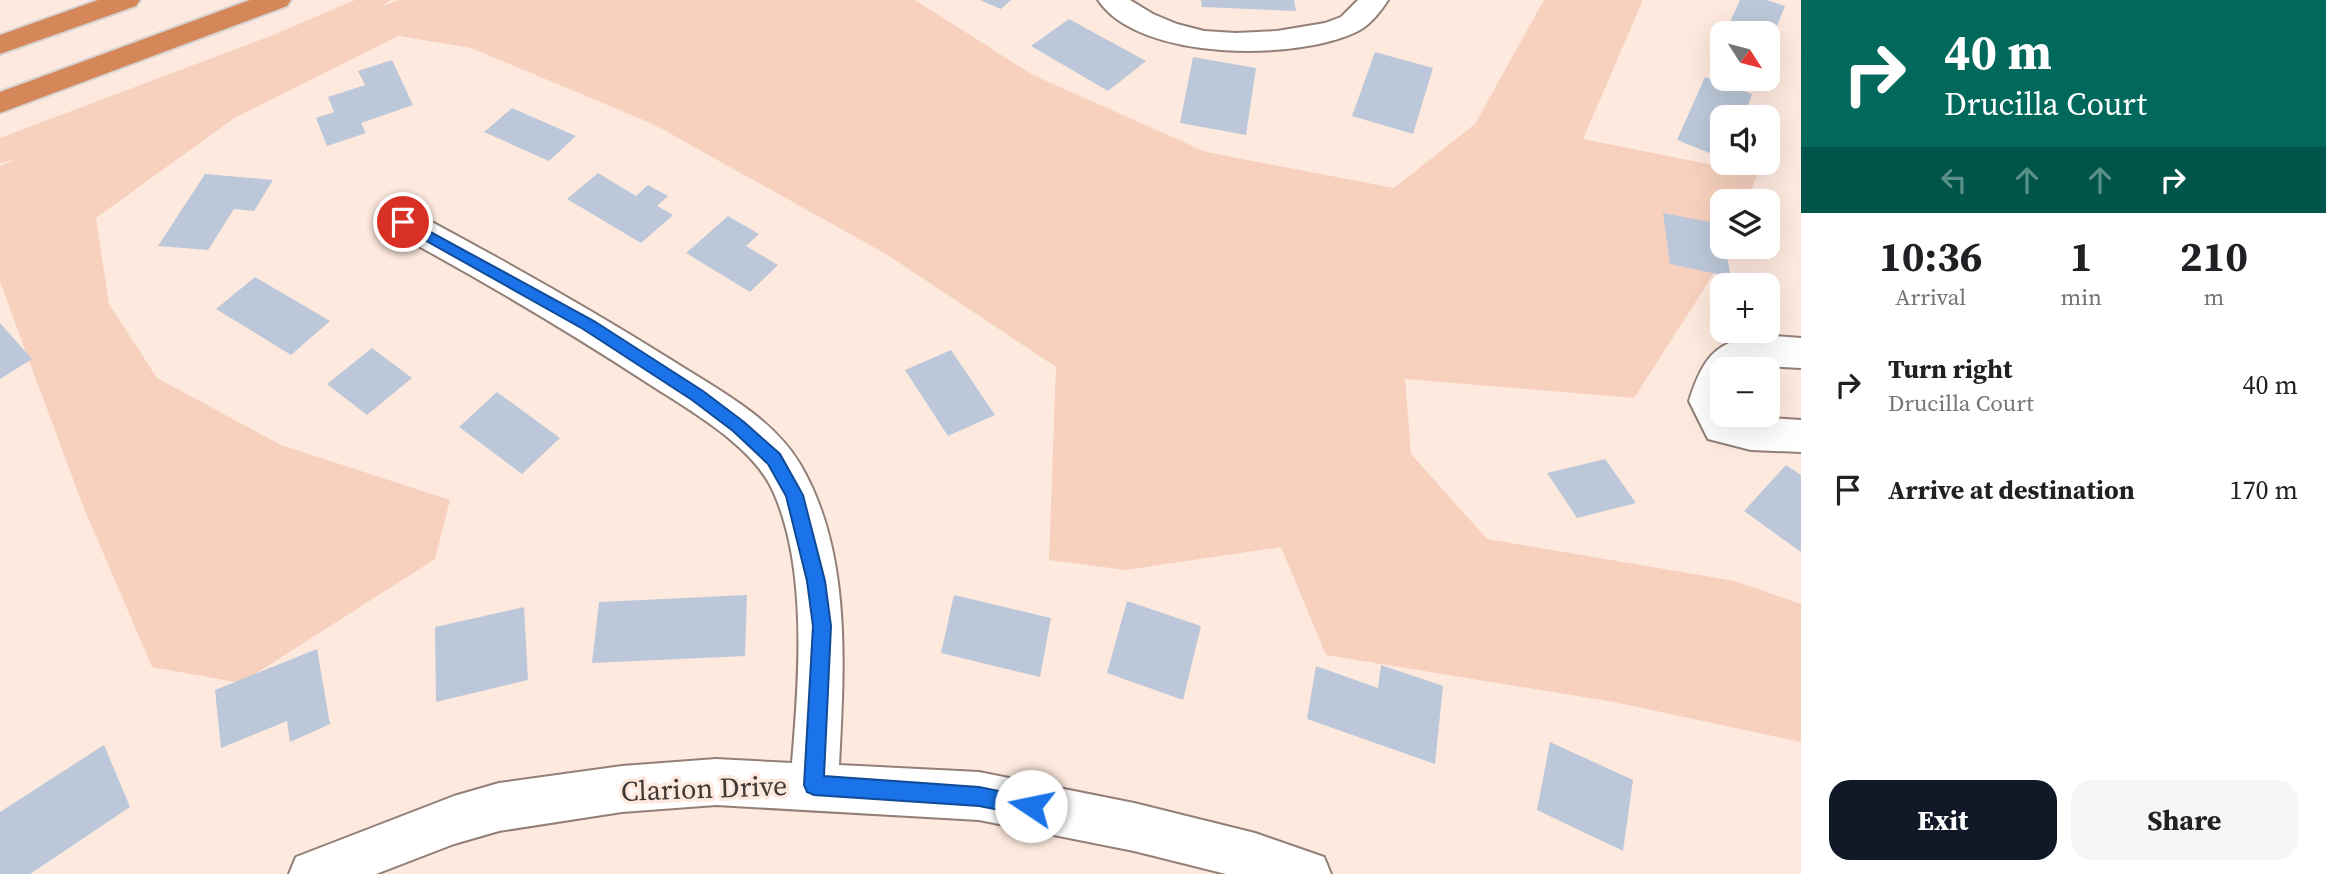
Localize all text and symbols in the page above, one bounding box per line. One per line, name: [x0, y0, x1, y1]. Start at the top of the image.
text: 40 m: [1944, 18, 2052, 85]
north arrow: [1710, 21, 1780, 91]
map controls: [1710, 21, 1780, 427]
icon: right: [1829, 28, 1920, 119]
text: Drucilla Court: [1944, 82, 2147, 126]
button: sound: [1710, 105, 1780, 175]
icon: left: [1935, 161, 1973, 199]
icon: ahead: [2008, 161, 2046, 199]
icon: ahead: [2081, 161, 2119, 199]
icon: right: [2154, 161, 2192, 199]
button: layers: [1710, 189, 1780, 259]
pin: [373, 192, 433, 252]
icon: arrive: [384, 203, 422, 241]
text: 10:36: [1879, 227, 1983, 285]
text: 1: [2070, 227, 2093, 285]
text: 210: [2180, 227, 2248, 285]
button: +: [1710, 273, 1780, 343]
text: Arrival: [1895, 281, 1966, 313]
text: min: [2060, 281, 2102, 313]
text: m: [2204, 281, 2224, 313]
text: Turn right: [1888, 351, 2012, 387]
button: −: [1710, 357, 1780, 427]
icon: right: [1829, 366, 1867, 404]
text: 40 m: [2243, 367, 2298, 403]
text: Drucilla Court: [1888, 387, 2034, 419]
icon: arrive: [1829, 471, 1867, 509]
text: Arrive at destination: [1888, 472, 2135, 508]
text: 170 m: [2230, 472, 2298, 508]
street label: Clarion Drive: [620, 766, 788, 810]
position arrow: [994, 769, 1068, 843]
button: Exit: [1829, 780, 2057, 860]
button: Share: [2071, 780, 2298, 860]

